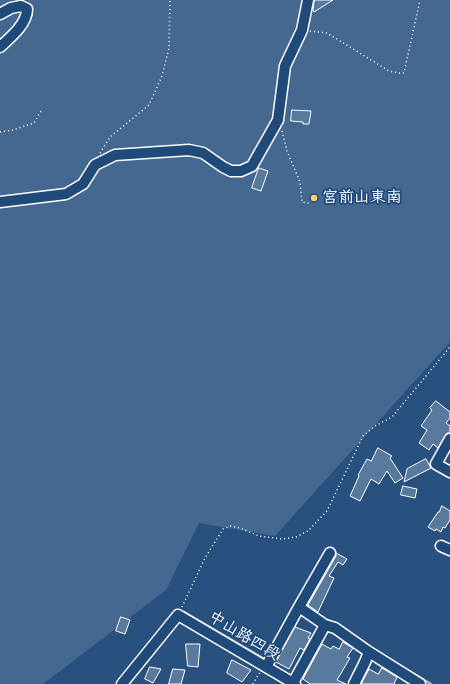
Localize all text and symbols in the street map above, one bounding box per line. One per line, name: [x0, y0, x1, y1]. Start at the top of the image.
place label: 宮前山東南: [322, 188, 402, 208]
marker: 宮前山東南: [309, 193, 319, 203]
street label: 中山路四段: [205, 607, 283, 665]

